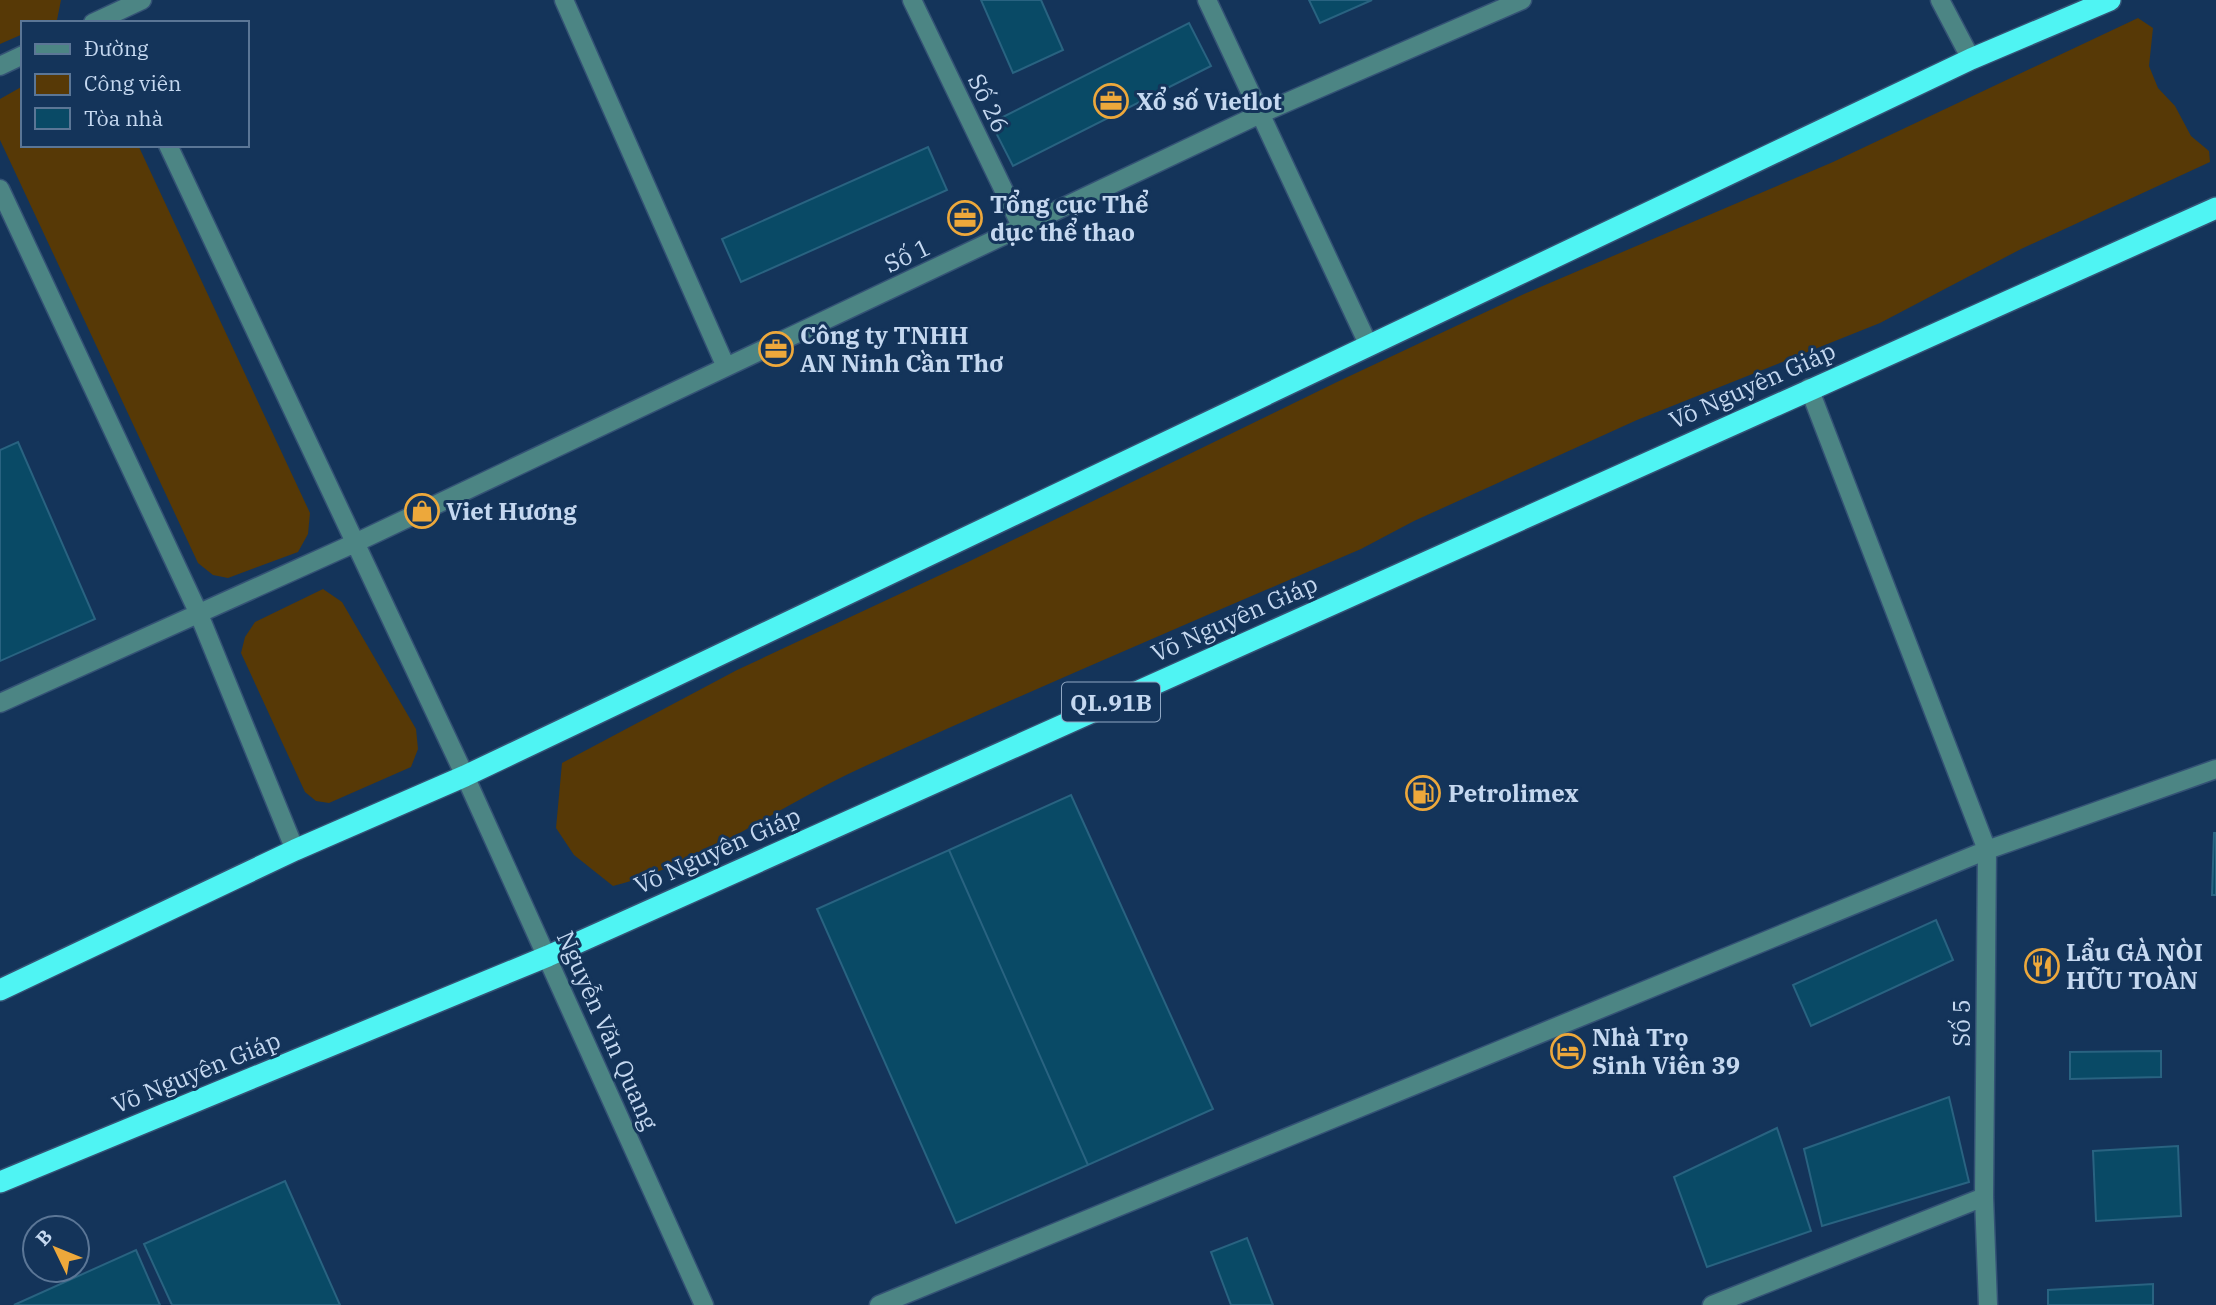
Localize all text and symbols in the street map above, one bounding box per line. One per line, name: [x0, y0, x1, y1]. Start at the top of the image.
legend: [21, 21, 248, 147]
text: Đường: [84, 34, 149, 62]
street label: Số 26: [961, 68, 1017, 138]
text: Công viên: [84, 69, 181, 97]
office icon: Xổ số Vietlot: [1092, 82, 1130, 120]
place label: Xổ số Vietlot: [1136, 85, 1282, 117]
text: Tòa nhà: [84, 104, 163, 132]
place label: Tổng cục Thể dục thể thao: [990, 188, 1149, 248]
office icon: Tổng cục Thể dục thể thao: [946, 199, 984, 237]
street label: Số 1: [879, 230, 935, 280]
place label: Công ty TNHH AN Ninh Cần Thơ: [800, 319, 1003, 379]
office icon: Công ty TNHH AN Ninh Cần Thơ: [757, 330, 795, 368]
street label: Võ Nguyên Giáp: [1664, 334, 1840, 436]
shop icon: Viet Hương: [403, 492, 441, 530]
place label: Viet Hương: [446, 495, 577, 527]
street label: Võ Nguyên Giáp: [1146, 567, 1322, 669]
road number: QL.91B: [1062, 682, 1160, 722]
fuel station icon: Petrolimex: [1404, 774, 1442, 812]
place label: Petrolimex: [1448, 777, 1579, 809]
street label: Võ Nguyên Giáp: [629, 799, 805, 901]
street label: Nguyễn Văn Quang: [550, 926, 666, 1134]
place label: Lẩu GÀ NÒI HỮU TOÀN: [2066, 936, 2203, 996]
restaurant icon: Lẩu GÀ NÒI HỮU TOÀN: [2023, 947, 2061, 985]
street label: Số 5: [1945, 999, 1977, 1047]
place label: Nhà Trọ Sinh Viên 39: [1592, 1021, 1740, 1081]
street label: Võ Nguyên Giáp: [107, 1024, 285, 1120]
hotel icon: Nhà Trọ Sinh Viên 39: [1549, 1032, 1587, 1070]
north arrow: [21, 1214, 91, 1284]
text: B: [30, 1224, 57, 1250]

